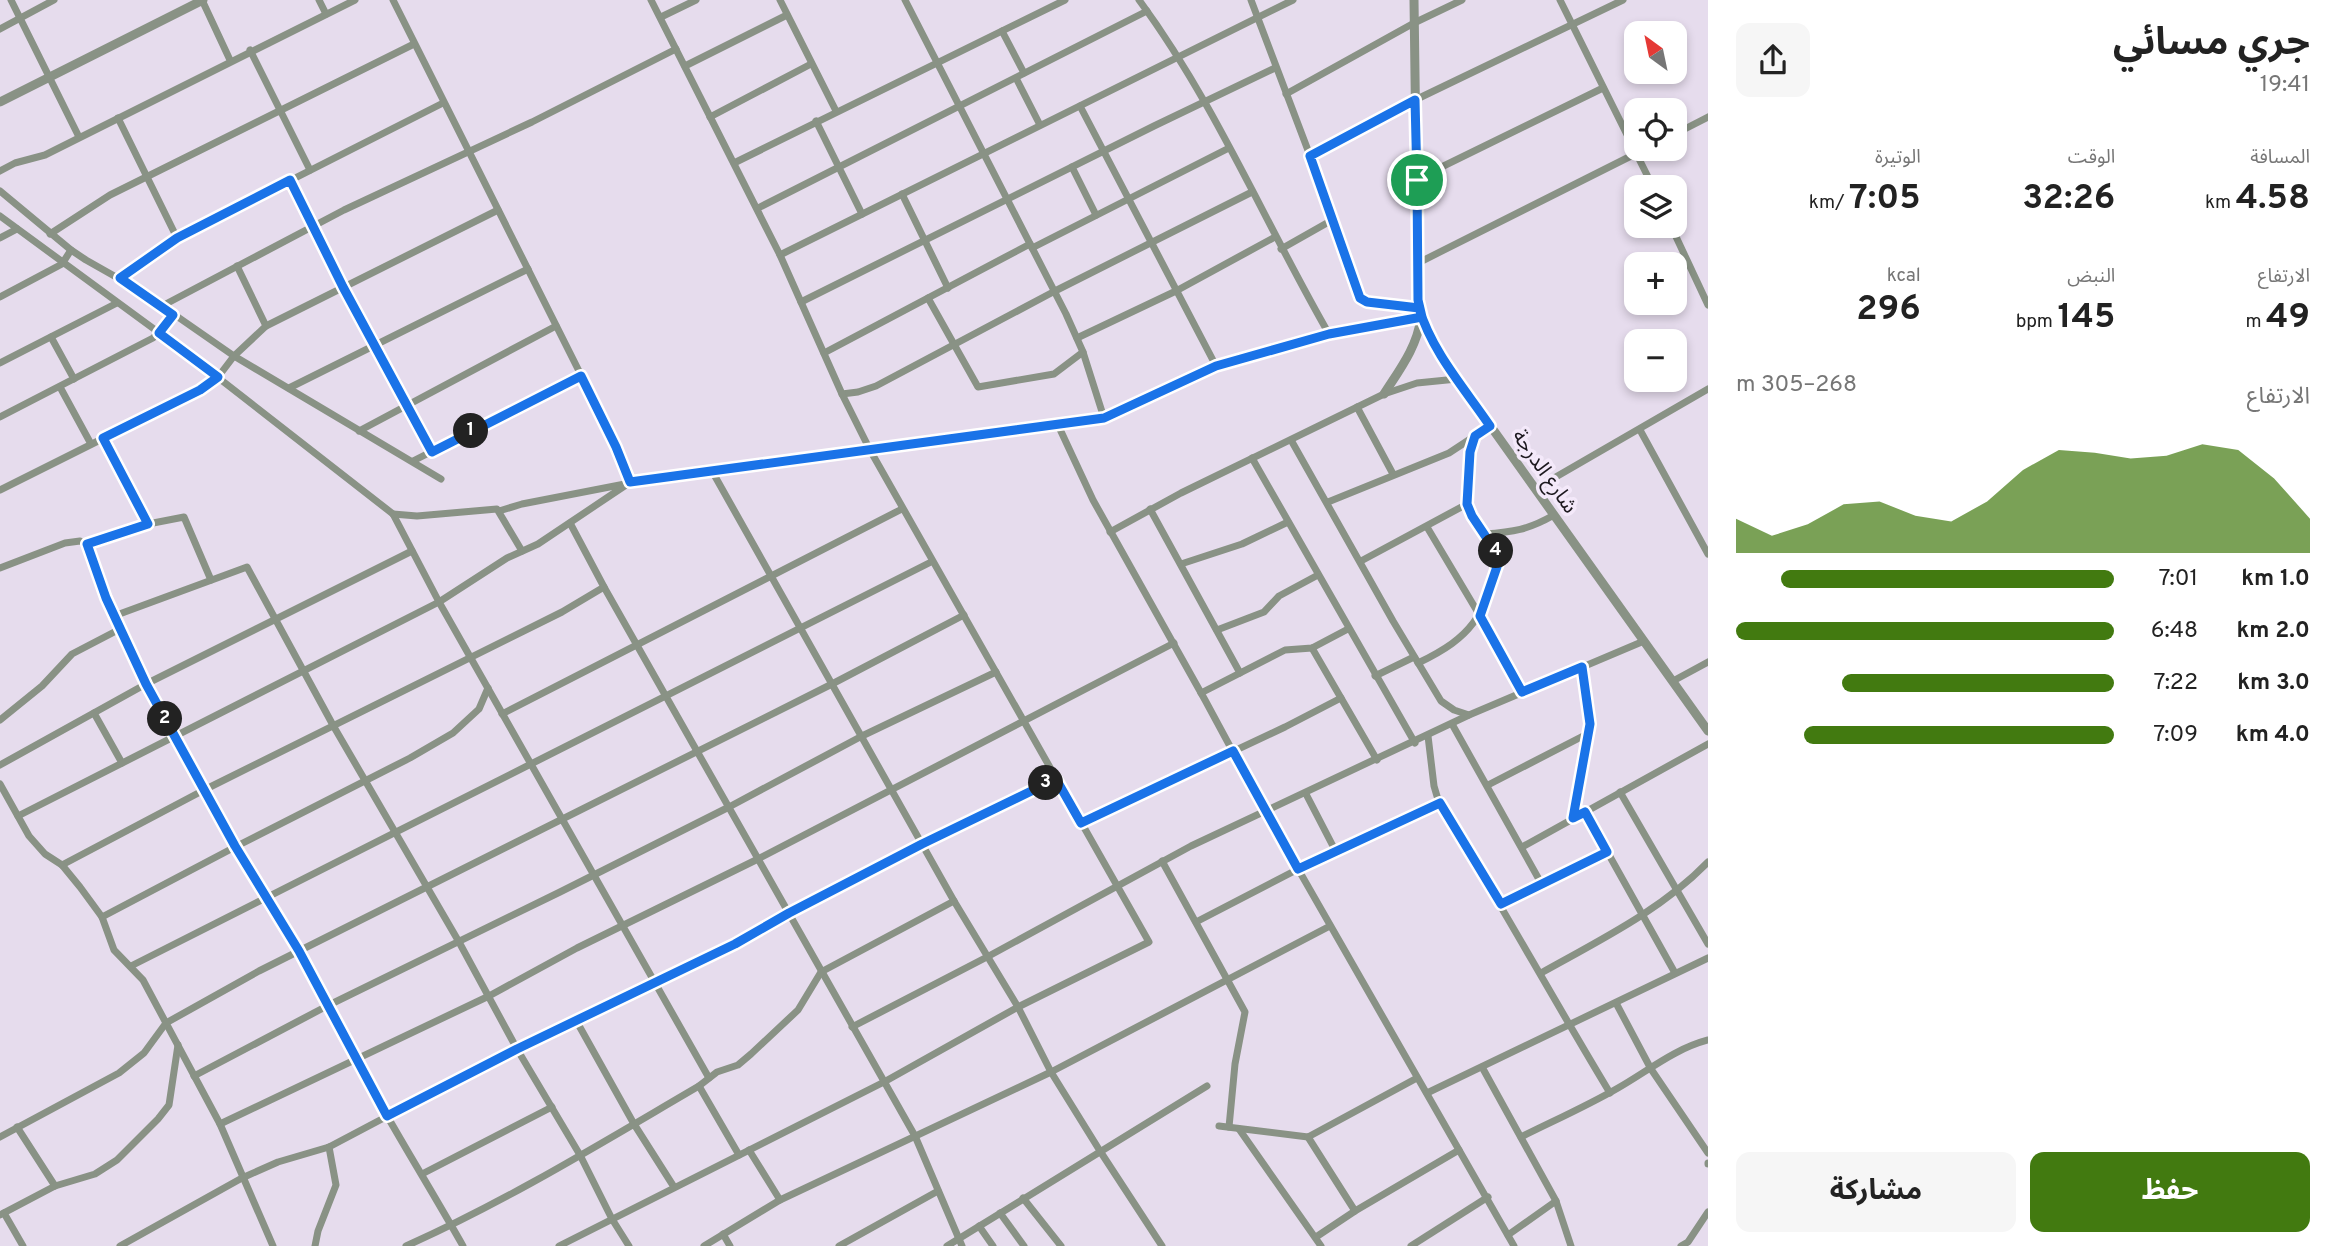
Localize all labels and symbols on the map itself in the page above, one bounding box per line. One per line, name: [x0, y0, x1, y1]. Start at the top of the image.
north arrow: [1624, 21, 1687, 84]
pin: [1387, 150, 1447, 210]
pin: 1: [454, 414, 489, 448]
street label: شارع الدرجة: [1505, 425, 1583, 519]
pin: 4: [1478, 534, 1514, 568]
pin: 2: [148, 702, 182, 736]
pin: 3: [1028, 766, 1064, 800]

